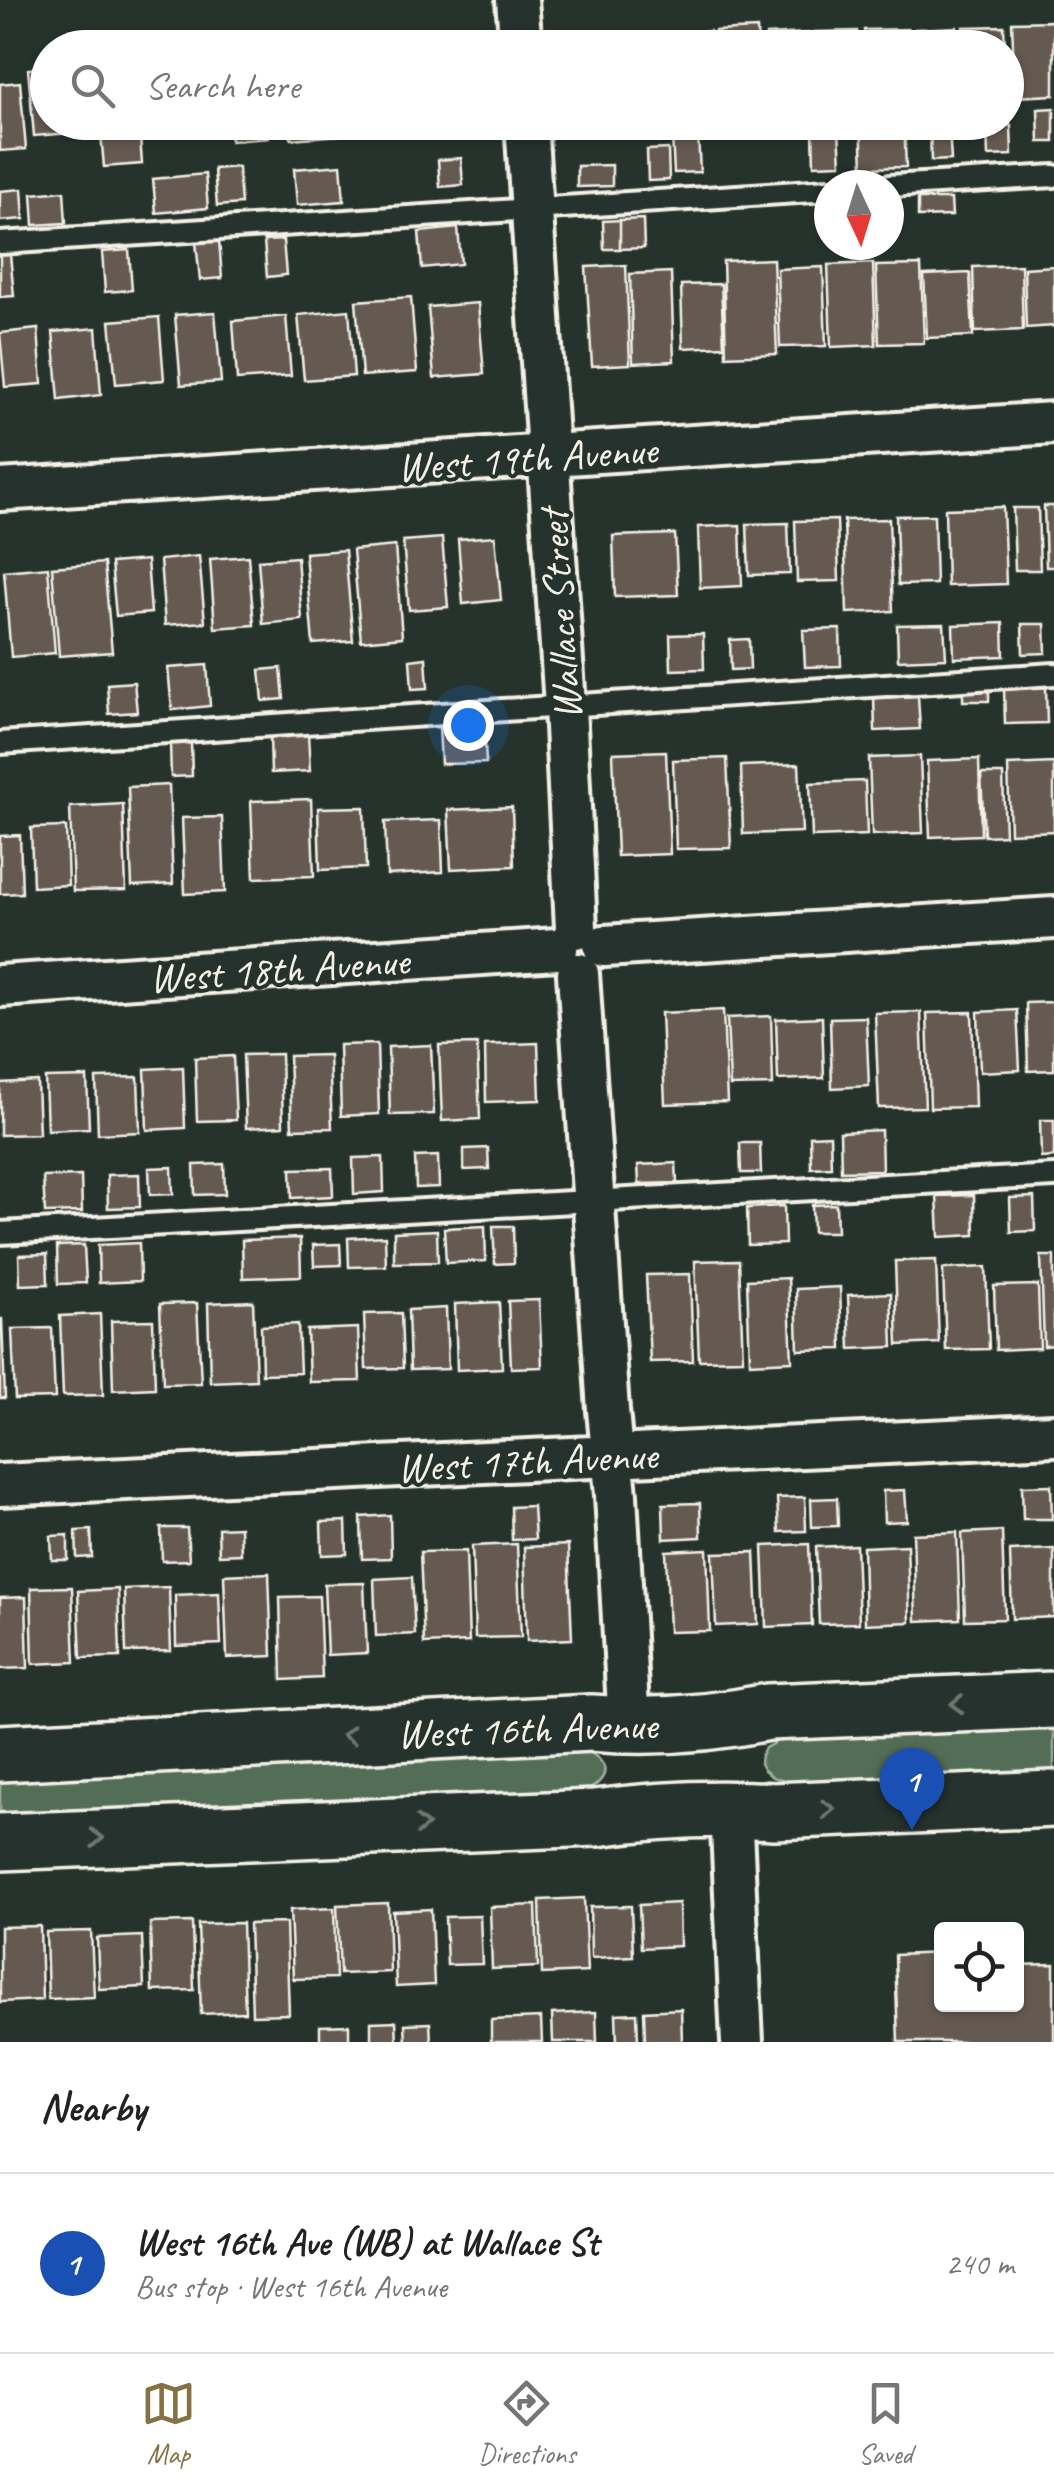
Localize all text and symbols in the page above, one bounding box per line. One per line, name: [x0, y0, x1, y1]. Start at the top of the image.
search box: [30, 30, 1024, 140]
icon: search: [65, 58, 120, 113]
text: Search here: [145, 62, 300, 109]
north arrow: [814, 170, 904, 260]
street label: West 19th Avenue: [395, 423, 661, 494]
street label: Wallace Street: [526, 503, 594, 722]
your location: [443, 700, 494, 751]
street label: West 18th Avenue: [147, 934, 413, 1005]
street label: West 17th Avenue: [396, 1428, 661, 1495]
one-way arrow: [948, 1693, 964, 1714]
street label: West 16th Avenue: [396, 1698, 660, 1761]
one-way arrow: [341, 1724, 357, 1745]
pin: 1: [880, 1748, 944, 1830]
one-way arrow: [820, 1799, 836, 1820]
one-way arrow: [415, 1815, 431, 1836]
one-way arrow: [90, 1828, 106, 1849]
map controls: [934, 1922, 1024, 2012]
button: locate: [934, 1922, 1024, 2012]
text: Nearby: [40, 2081, 146, 2134]
text: West 16th Ave (WB) at Wallace St: [135, 2219, 598, 2266]
text: 1: [65, 2243, 80, 2284]
text: 240 m: [945, 2243, 1014, 2284]
text: Bus stop · West 16th Avenue: [135, 2266, 447, 2307]
tab: Map: [141, 2376, 196, 2471]
tab: Directions: [478, 2376, 576, 2471]
tab: Saved: [858, 2376, 913, 2471]

